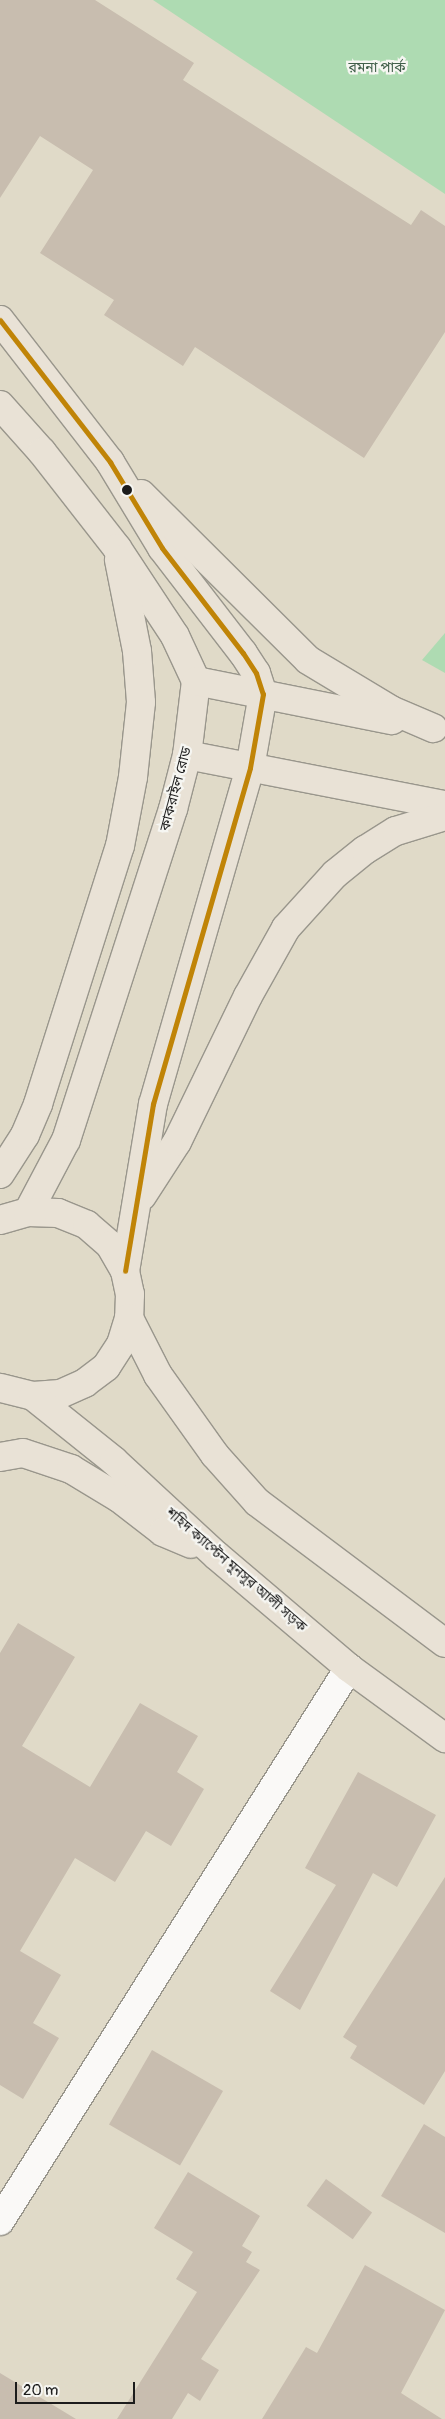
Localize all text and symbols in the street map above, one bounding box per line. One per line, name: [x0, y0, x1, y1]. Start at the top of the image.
park label: রমনা পার্ক: [348, 60, 406, 76]
unlabelled marker: [122, 485, 132, 495]
street label: কাকরাইল রোড: [157, 745, 195, 833]
street label: শহিদ ক্যাপ্টেন মুনসুর আলী সড়ক: [162, 1504, 310, 1636]
scale bar: [18, 2372, 138, 2404]
text: 20 m: [23, 2381, 58, 2400]

